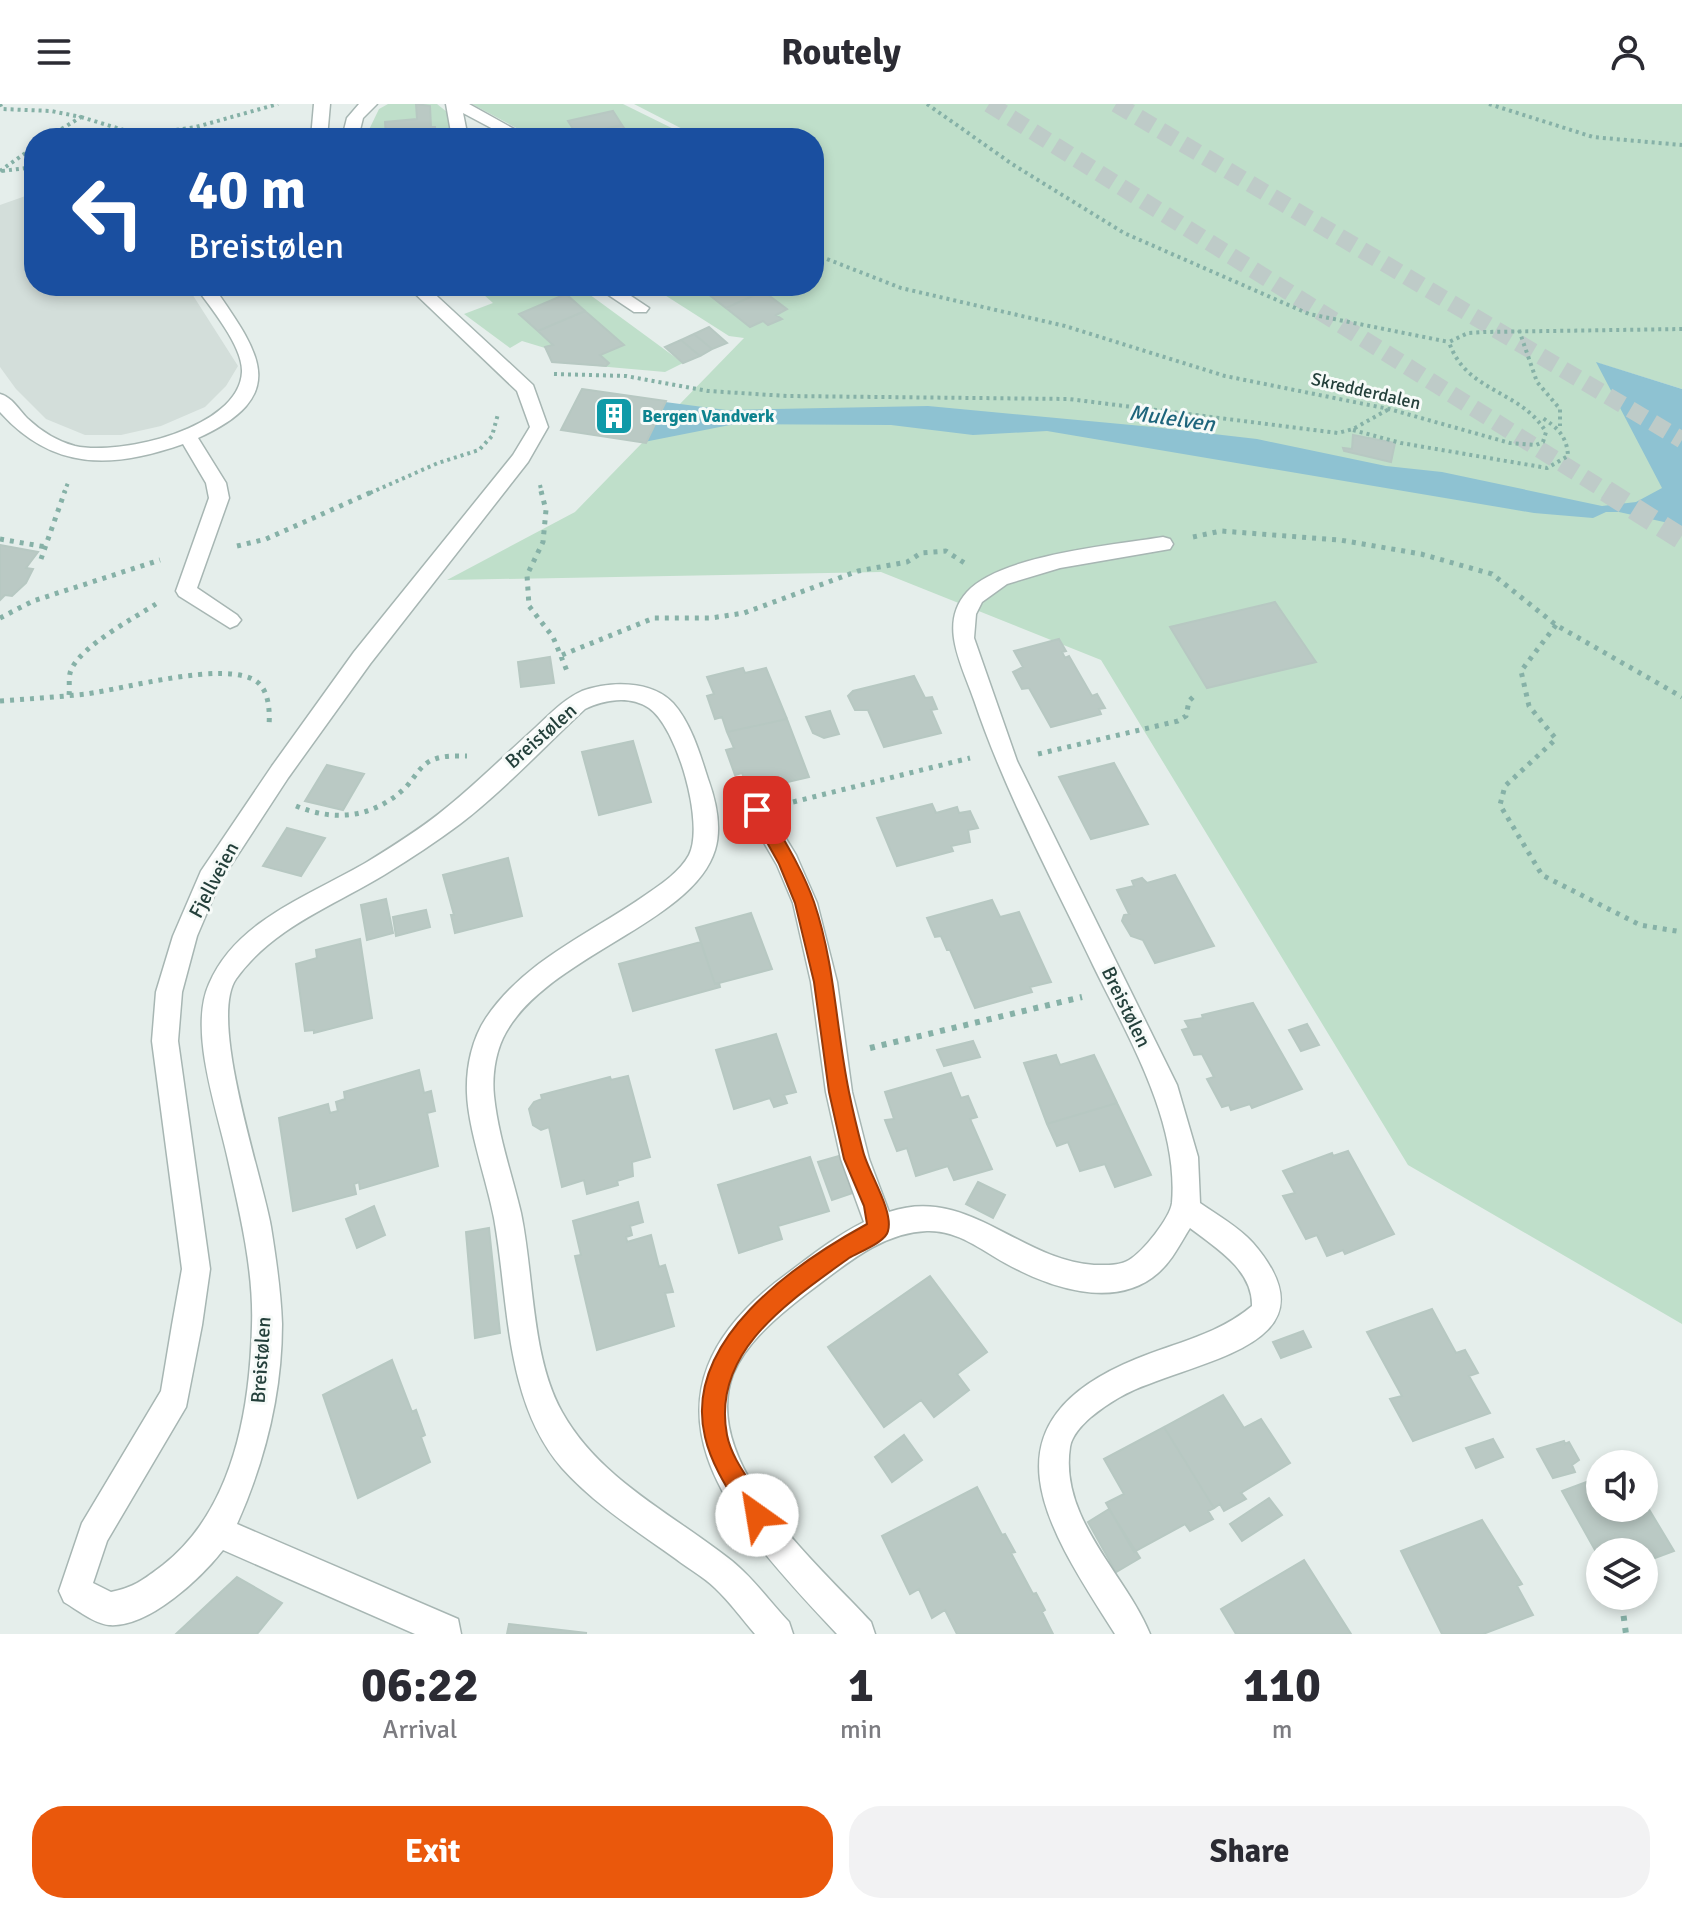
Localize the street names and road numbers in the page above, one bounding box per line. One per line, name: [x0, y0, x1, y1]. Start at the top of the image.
street label: Skredderdalen: [1309, 368, 1423, 414]
street label: Breistølen: [500, 698, 582, 774]
street label: Fjellveien: [184, 838, 244, 922]
street label: Breistølen: [1096, 963, 1156, 1051]
street label: Breistølen: [246, 1316, 276, 1404]

